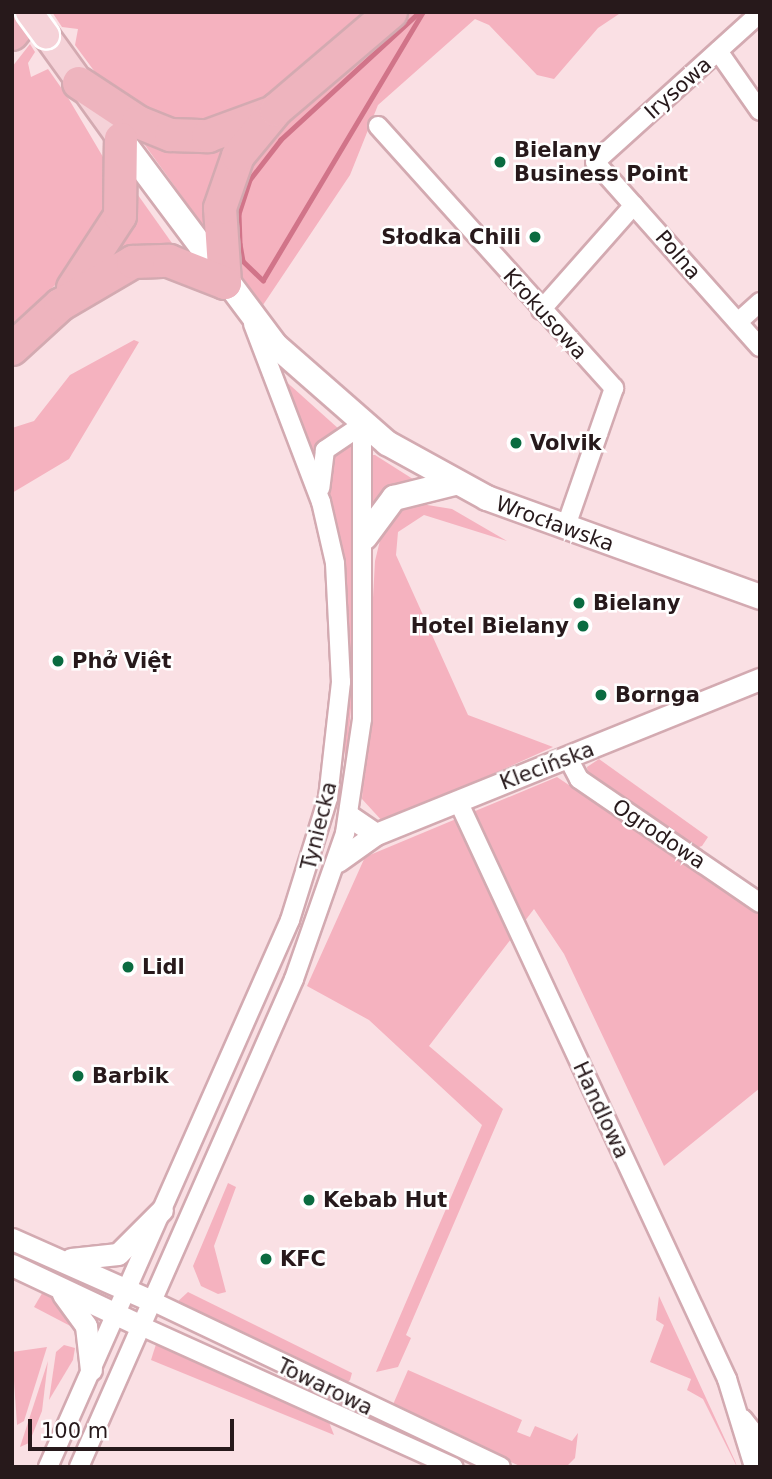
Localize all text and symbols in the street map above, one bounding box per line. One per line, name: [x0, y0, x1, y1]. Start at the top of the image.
street label: Irysowa: [639, 52, 717, 124]
place label: Bielany Business Point: [514, 137, 688, 187]
marker: Bielany Business Point: [492, 154, 508, 170]
place label: Słodka Chili: [381, 224, 521, 250]
street label: Polna: [650, 225, 706, 285]
marker: Słodka Chili: [527, 229, 543, 245]
street label: Krokusowa: [498, 263, 592, 365]
place label: Volvik: [530, 430, 602, 456]
marker: Volvik: [508, 435, 524, 451]
street label: Wrocławska: [492, 491, 618, 557]
place label: Bielany: [593, 590, 680, 616]
marker: Bielany: [571, 595, 587, 611]
place label: Hotel Bielany: [411, 613, 569, 639]
marker: Hotel Bielany: [575, 618, 591, 634]
place label: Phở Việt: [72, 648, 171, 674]
marker: Phở Việt: [50, 653, 66, 669]
place label: Bornga: [615, 682, 700, 708]
marker: Bornga: [593, 687, 609, 703]
street label: Klecińska: [496, 737, 598, 795]
street label: Tyniecka: [296, 779, 342, 873]
street label: Ogrodowa: [608, 794, 710, 874]
place label: Lidl: [142, 954, 185, 980]
marker: Lidl: [120, 959, 136, 975]
street label: Handlowa: [568, 1058, 634, 1162]
place label: Barbik: [92, 1063, 169, 1089]
marker: Barbik: [70, 1068, 86, 1084]
place label: Kebab Hut: [323, 1187, 447, 1213]
marker: Kebab Hut: [301, 1192, 317, 1208]
place label: KFC: [280, 1246, 326, 1272]
marker: KFC: [258, 1251, 274, 1267]
street label: Towarowa: [273, 1353, 377, 1421]
scale bar: [32, 1406, 238, 1450]
text: 100 m: [41, 1419, 108, 1443]

